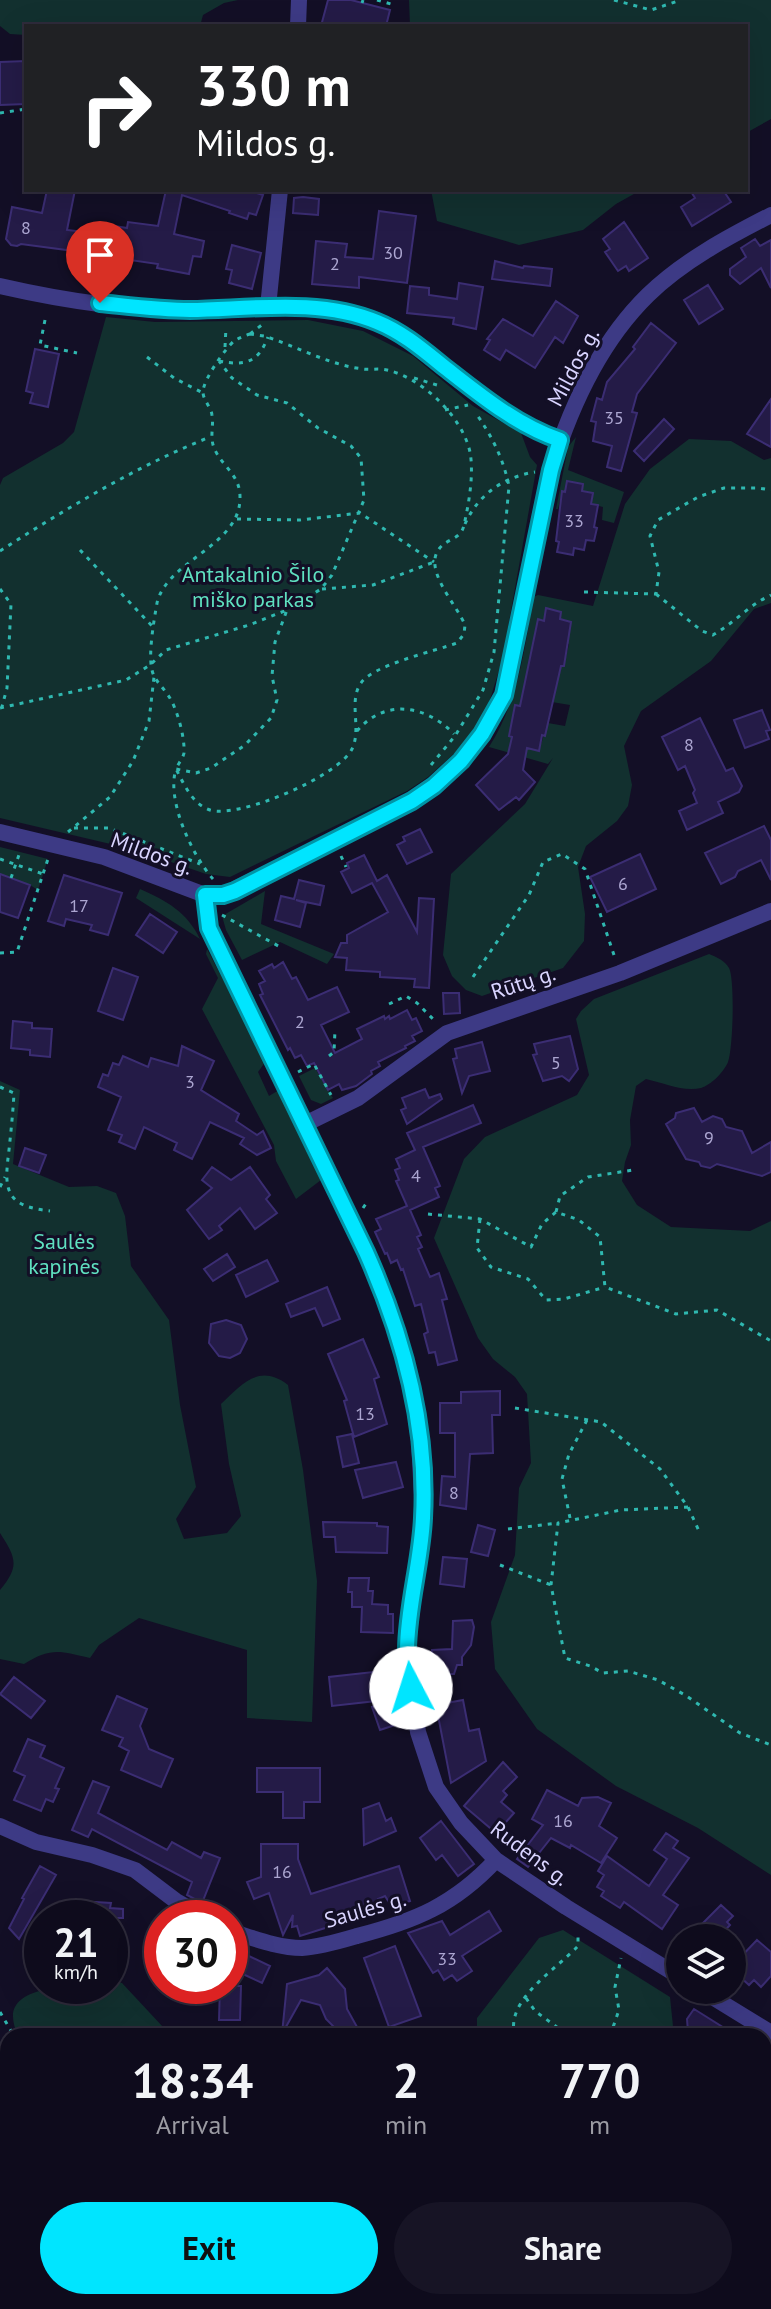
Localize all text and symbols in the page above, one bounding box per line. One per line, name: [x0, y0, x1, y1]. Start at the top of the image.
text: 330 m: [196, 49, 351, 121]
icon: right: [64, 56, 168, 160]
text: Mildos g.: [196, 119, 335, 166]
house number: 8: [21, 216, 31, 239]
pin: [66, 221, 134, 303]
icon: arrive: [78, 233, 122, 277]
house number: 30: [383, 241, 403, 264]
house number: 2: [330, 252, 340, 275]
street label: Mildos g.: [541, 323, 605, 411]
house number: 35: [604, 406, 624, 429]
house number: 33: [564, 509, 584, 532]
park label: Antakalnio Šilo miško parkas: [182, 560, 324, 613]
house number: 8: [684, 733, 694, 756]
street label: Mildos g.: [107, 825, 197, 881]
house number: 6: [618, 872, 628, 895]
house number: 17: [69, 894, 89, 917]
street label: Rūtų g.: [487, 958, 559, 1006]
house number: 2: [295, 1010, 305, 1033]
house number: 5: [551, 1051, 561, 1074]
house number: 3: [185, 1070, 195, 1093]
house number: 9: [704, 1126, 714, 1149]
house number: 4: [411, 1164, 421, 1187]
park label: Saulės kapinės: [28, 1227, 100, 1280]
house number: 13: [355, 1402, 375, 1425]
house number: 8: [449, 1481, 459, 1504]
position arrow: [369, 1646, 453, 1730]
house number: 16: [553, 1809, 573, 1832]
street label: Rudens g.: [485, 1814, 575, 1892]
house number: 16: [272, 1860, 292, 1883]
street label: Saulės g.: [321, 1884, 409, 1934]
speed limit sign: 30: [144, 1900, 248, 2004]
text: 21: [53, 1916, 99, 1968]
map controls: [666, 1924, 746, 2004]
button: layers: [666, 1924, 746, 2004]
house number: 33: [437, 1947, 457, 1970]
text: km/h: [54, 1959, 98, 1985]
text: 18:34: [132, 2049, 253, 2111]
text: 2: [392, 2049, 420, 2111]
text: 770: [559, 2049, 640, 2111]
text: Arrival: [156, 2108, 229, 2141]
text: min: [385, 2108, 427, 2141]
text: m: [589, 2108, 610, 2141]
button: Exit: [40, 2202, 378, 2294]
button: Share: [394, 2202, 732, 2294]

